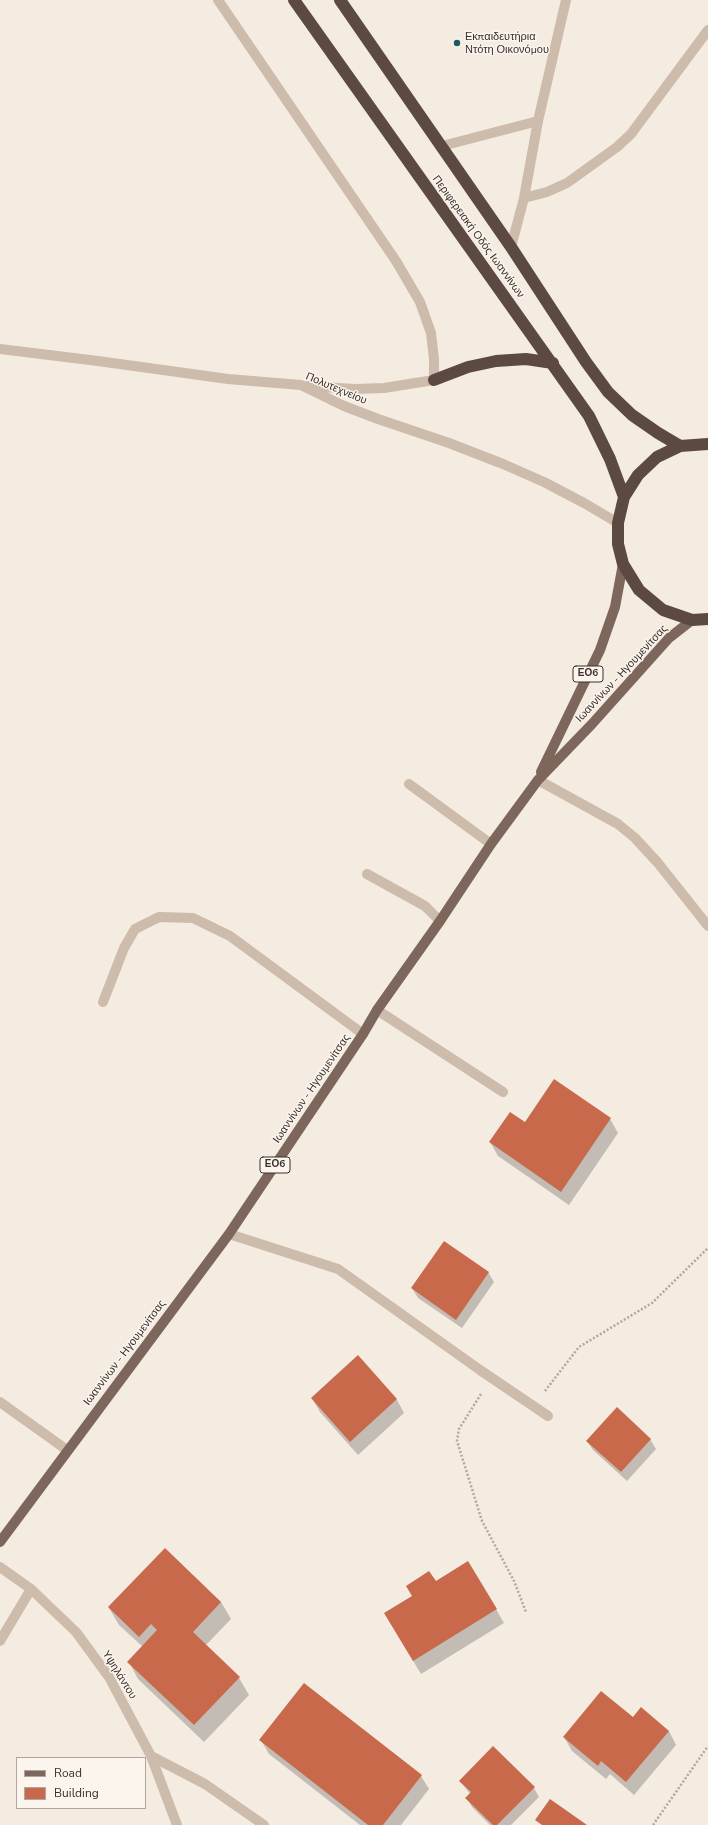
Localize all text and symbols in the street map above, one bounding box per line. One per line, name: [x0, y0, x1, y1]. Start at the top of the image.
place label: Εκπαιδευτήρια Ντότη Οικονόμου: [465, 30, 549, 56]
marker: Εκπαιδευτήρια Ντότη Οικονόμου: [452, 38, 462, 48]
street label: Περιφερειακή Οδός Ιωαννίνων: [429, 173, 527, 301]
street label: Πολυτεχνείου: [303, 370, 369, 408]
street label: Ιωαννίνων - Ηγουμενίτσας: [573, 622, 671, 726]
road number: ΕΟ6: [573, 666, 603, 682]
street label: Ιωαννίνων - Ηγουμενίτσας: [271, 1032, 353, 1146]
road number: ΕΟ6: [260, 1157, 290, 1173]
street label: Ιωαννίνων - Ηγουμενίτσας: [81, 1298, 169, 1408]
street label: Υψηλάντου: [99, 1648, 139, 1702]
legend: [16, 1757, 146, 1809]
text: Road: [54, 1765, 82, 1781]
text: Building: [54, 1785, 99, 1801]

